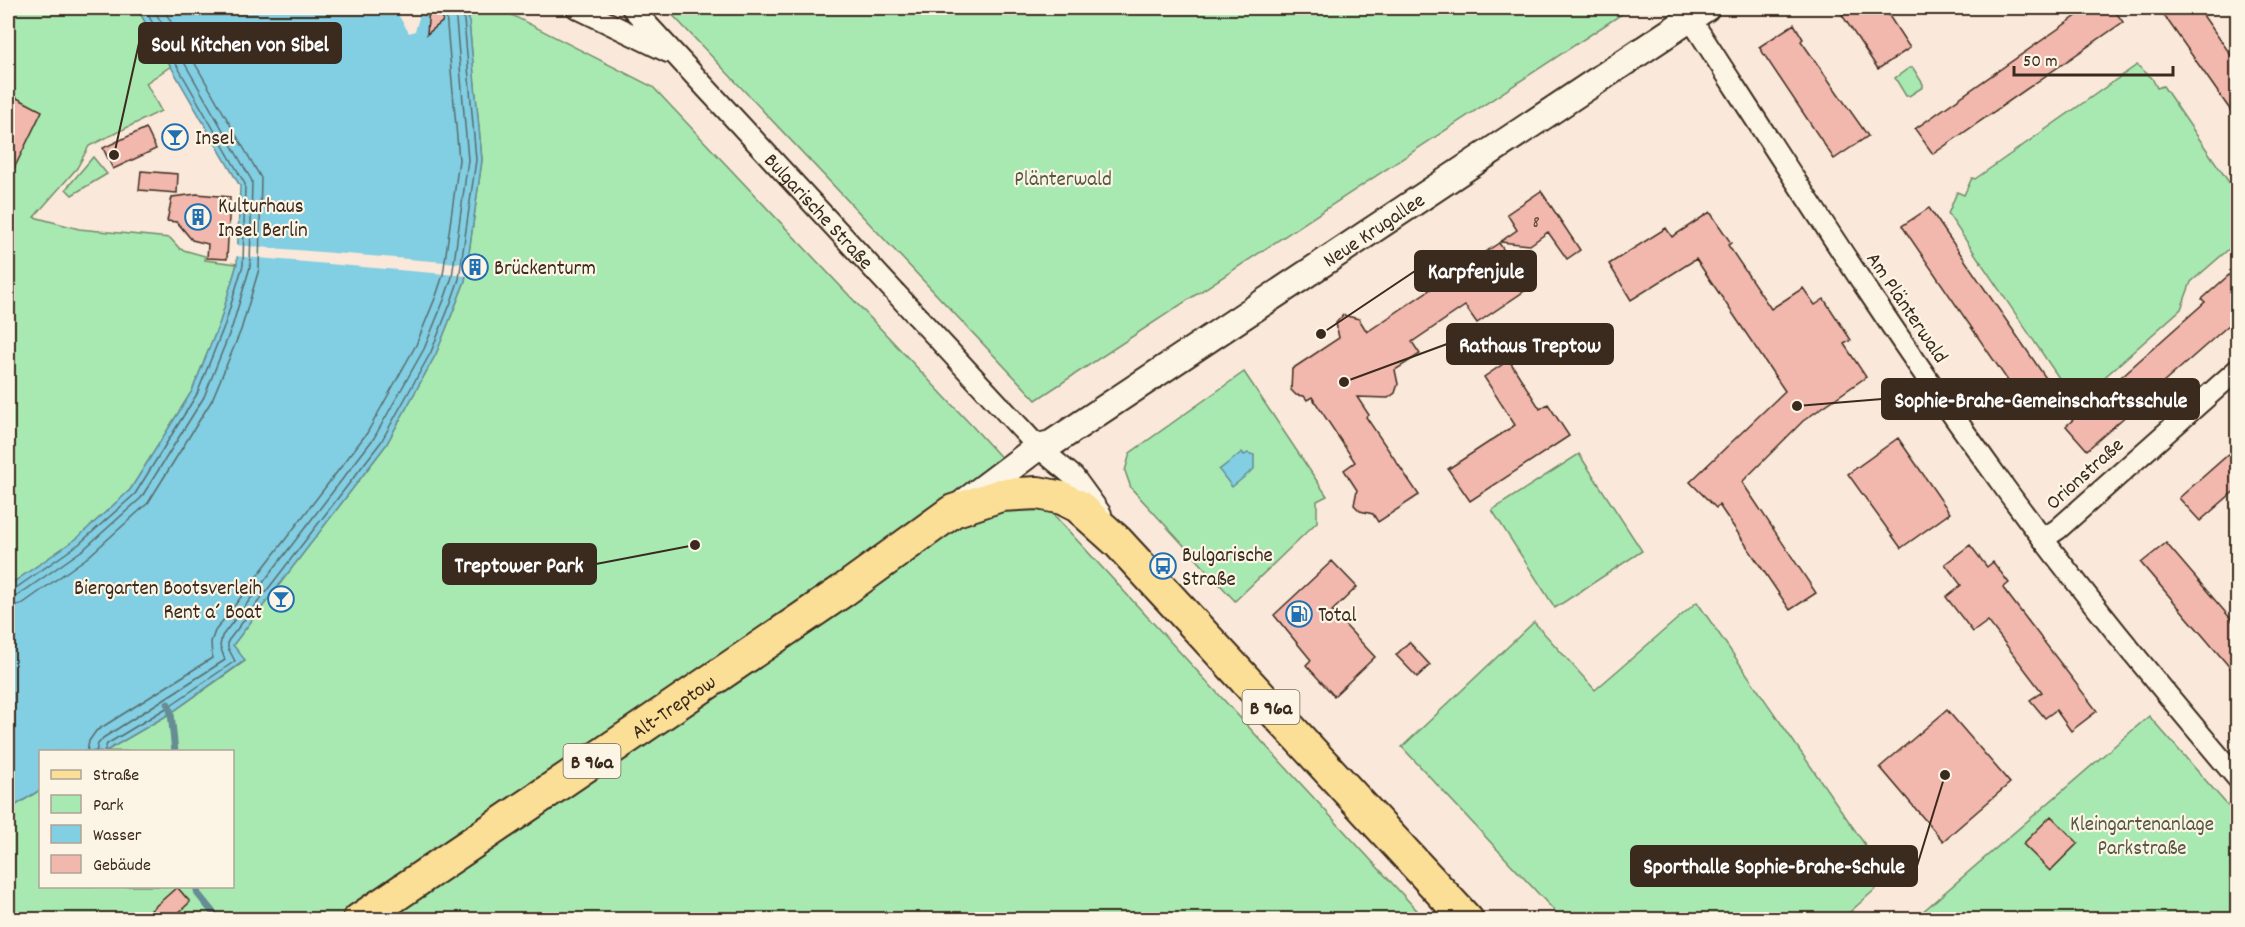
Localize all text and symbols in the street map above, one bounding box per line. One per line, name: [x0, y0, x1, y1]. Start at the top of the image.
callout: Soul Kitchen von Sibel: [139, 23, 341, 63]
text: Soul Kitchen von Sibel: [151, 31, 330, 62]
scale bar: [2014, 39, 2173, 77]
text: 50 m: [2023, 50, 2058, 75]
bar icon: Insel: [160, 122, 190, 152]
place label: Insel: [195, 125, 234, 155]
street label: Bulgarische Straße: [755, 148, 879, 278]
park label: Plänterwald: [1014, 166, 1112, 196]
street label: Neue Krugallee: [1318, 187, 1432, 277]
place label: Kulturhaus Insel Berlin: [218, 193, 308, 247]
building icon: Kulturhaus Insel Berlin: [183, 202, 213, 232]
house number: 8: [1532, 211, 1540, 236]
street label: Am Plänterwald: [1857, 247, 1954, 370]
callout: Karpfenjule: [1415, 251, 1536, 291]
building icon: Brückenturm: [460, 252, 490, 282]
place label: Brückenturm: [494, 255, 596, 285]
text: Karpfenjule: [1428, 258, 1525, 289]
callout: Rathaus Treptow: [1447, 324, 1613, 364]
text: Rathaus Treptow: [1459, 332, 1601, 363]
callout: Sophie-Brahe-Gemeinschaftsschule: [1882, 379, 2199, 419]
text: Sophie-Brahe-Gemeinschaftsschule: [1894, 387, 2188, 418]
street label: Orionstraße: [2040, 432, 2132, 519]
place label: Bulgarische Straße: [1182, 542, 1273, 596]
callout: Treptower Park: [443, 544, 596, 584]
bus stop icon: Bulgarische Straße: [1148, 551, 1178, 581]
text: Treptower Park: [454, 552, 584, 583]
place label: Biergarten Bootsverleih Rent a´ Boat: [74, 575, 262, 629]
bar icon: Biergarten Bootsverleih Rent a´ Boat: [266, 584, 296, 614]
fuel station icon: Total: [1284, 599, 1314, 629]
place label: Total: [1318, 602, 1356, 632]
street label: Alt-Treptow: [626, 669, 723, 748]
road number: B 96a: [1242, 690, 1300, 724]
road number: B 96a: [564, 744, 620, 778]
legend: [39, 750, 234, 888]
text: Straße: [93, 764, 139, 789]
text: Park: [93, 794, 124, 819]
park label: Kleingartenanlage Parkstraße: [2070, 811, 2214, 865]
text: Wasser: [93, 824, 142, 849]
callout: Sporthalle Sophie-Brahe-Schule: [1631, 846, 1917, 886]
text: Sporthalle Sophie-Brahe-Schule: [1643, 853, 1905, 884]
text: Gebäude: [93, 854, 151, 879]

